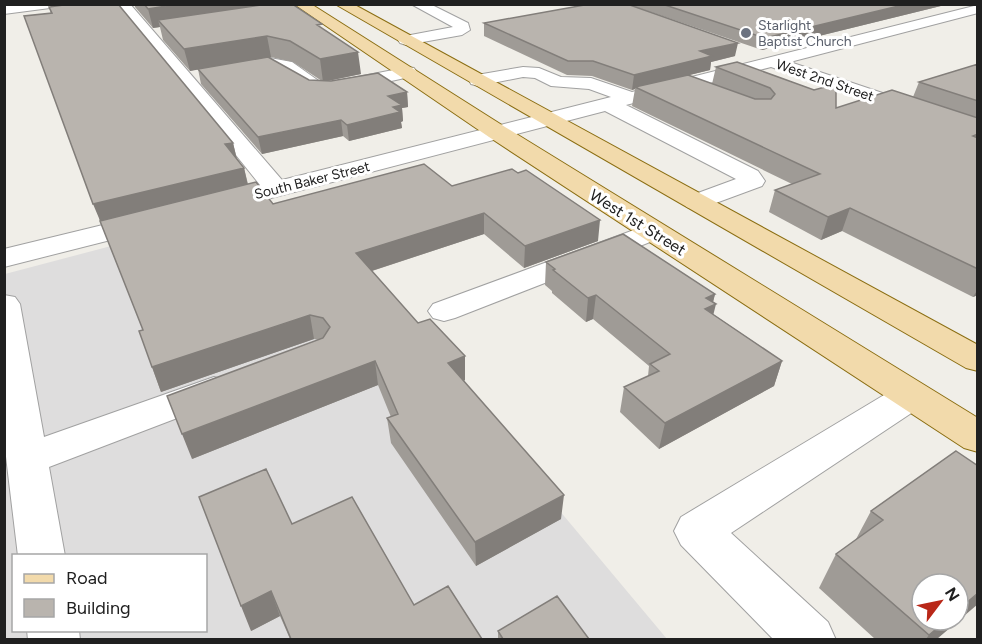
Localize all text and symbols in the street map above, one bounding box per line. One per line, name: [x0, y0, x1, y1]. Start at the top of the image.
place label: Starlight Baptist Church: [758, 17, 852, 50]
marker: Starlight Baptist Church: [739, 26, 753, 40]
street label: West 2nd Street: [774, 56, 876, 105]
street label: South Baker Street: [253, 158, 372, 203]
street label: West 1st Street: [586, 185, 689, 260]
legend: [12, 554, 207, 632]
text: Road: [66, 567, 107, 589]
north arrow: [910, 572, 970, 632]
text: N: [941, 584, 964, 605]
text: Building: [66, 597, 131, 619]

